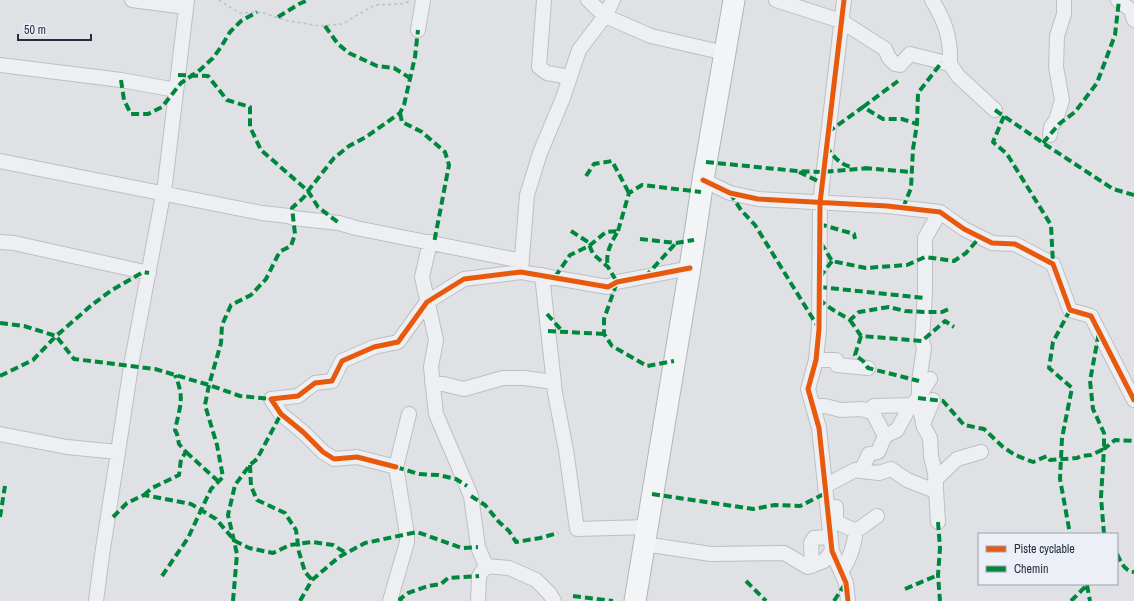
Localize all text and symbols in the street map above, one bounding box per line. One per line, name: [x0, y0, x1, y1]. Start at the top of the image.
scale bar: [18, 16, 91, 42]
text: 50 m: [24, 22, 46, 38]
legend: [978, 533, 1118, 585]
text: Piste cyclable: [1014, 541, 1075, 557]
text: Chemin: [1014, 561, 1048, 577]

